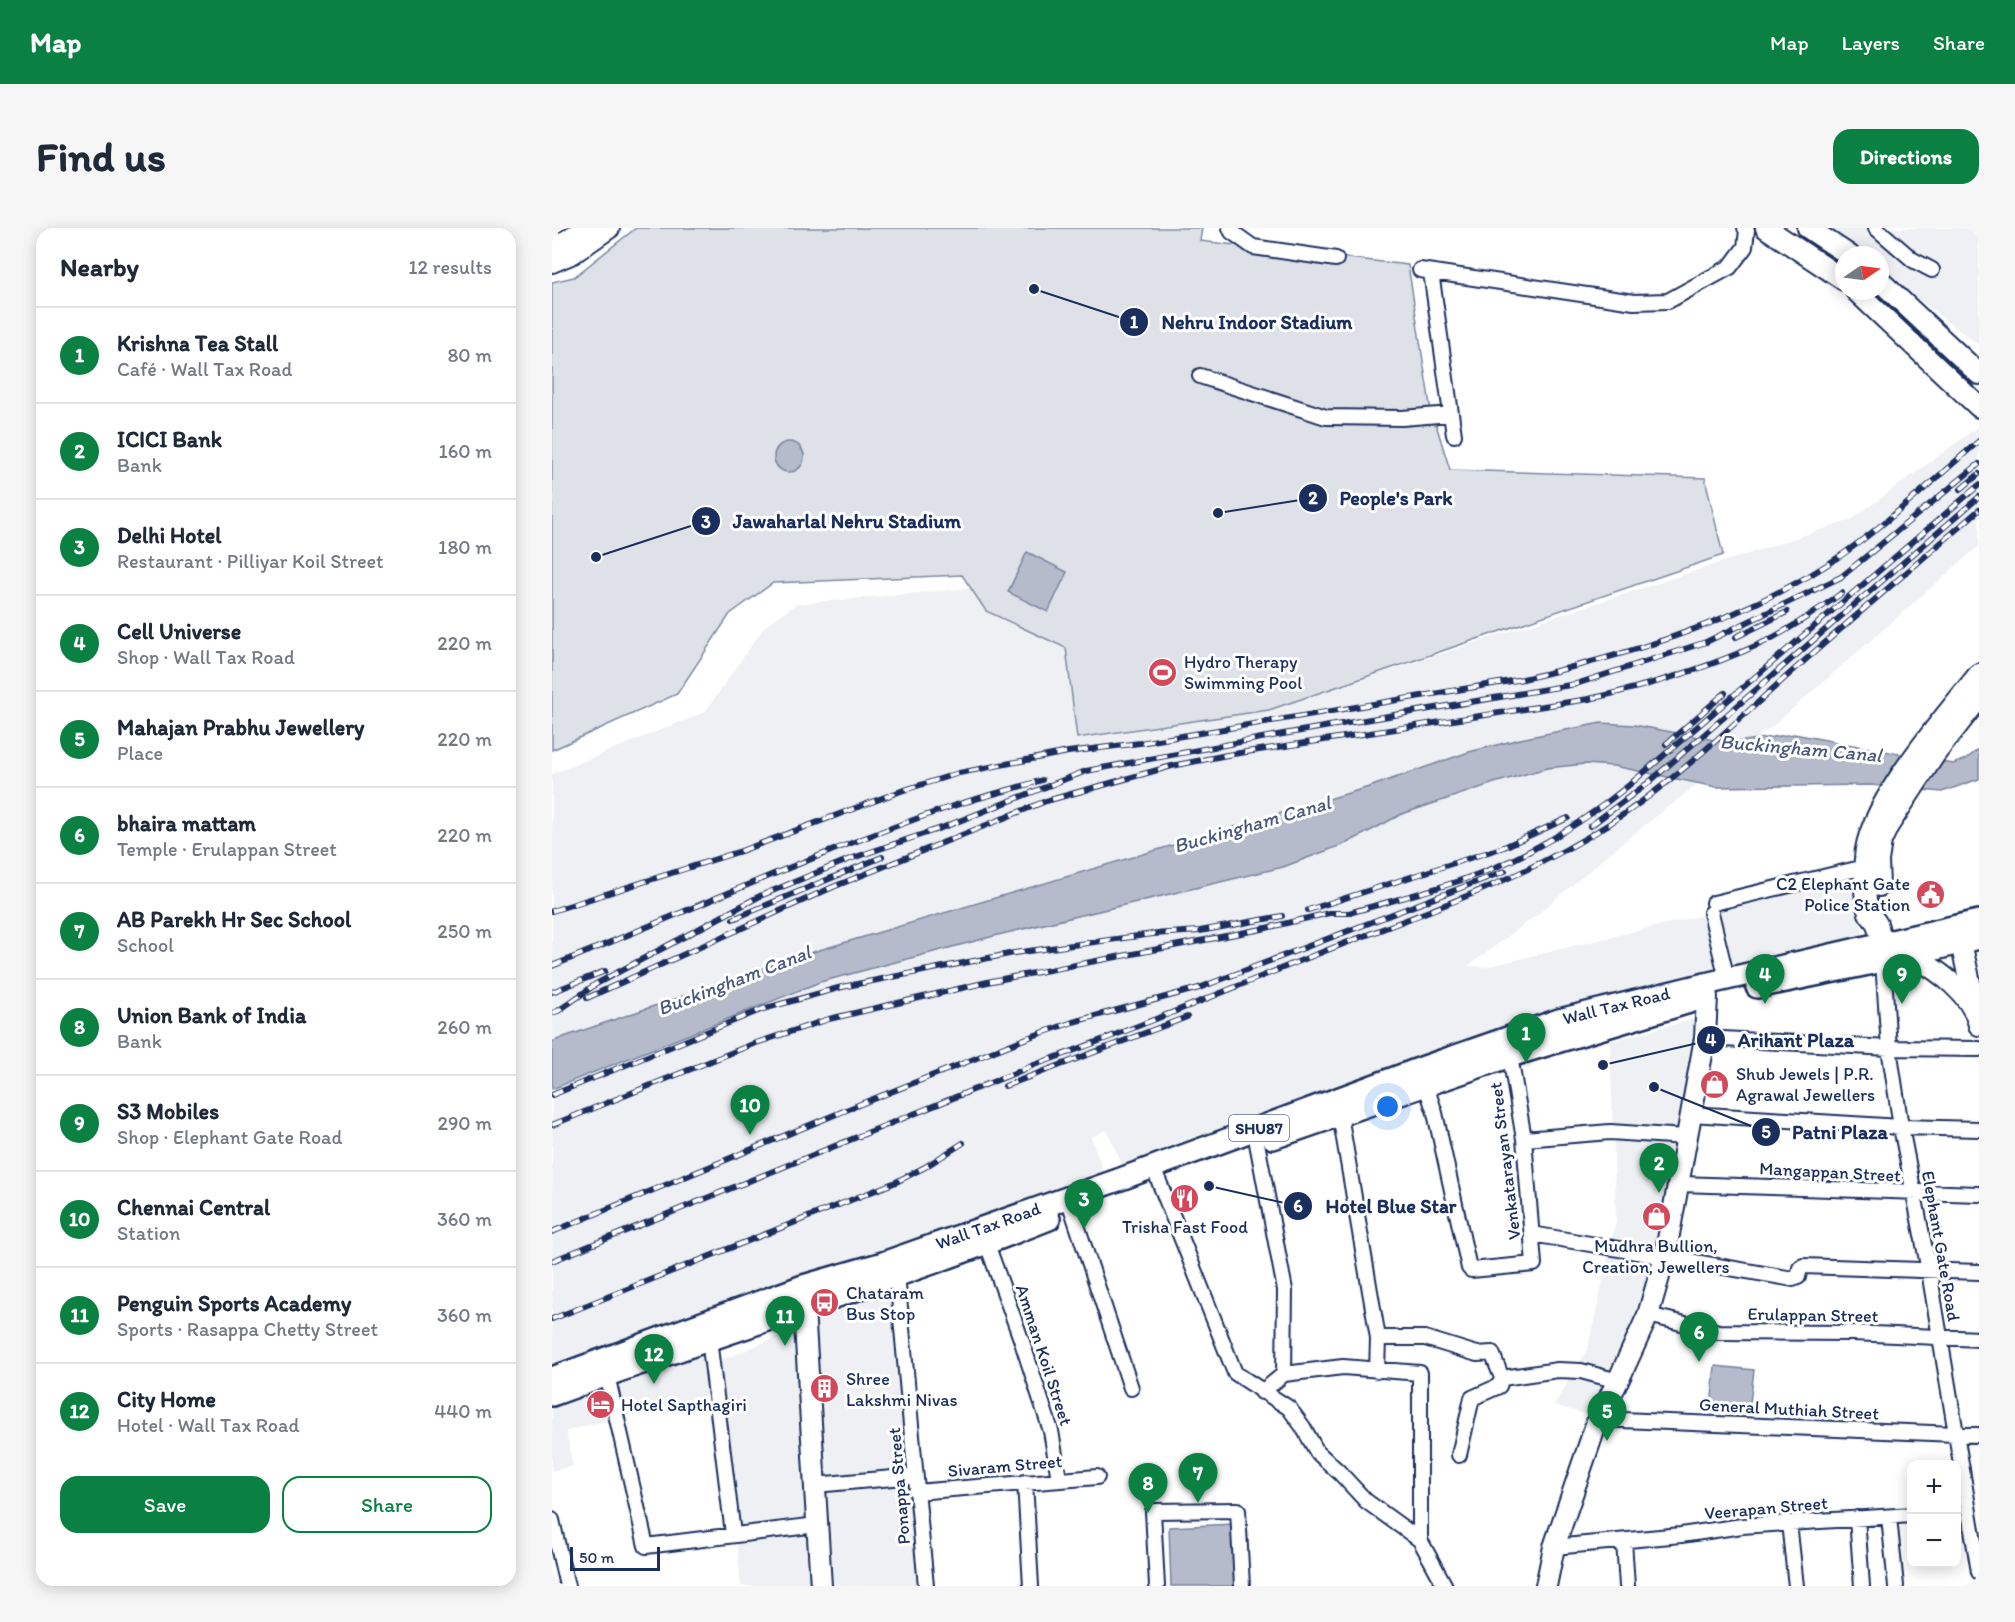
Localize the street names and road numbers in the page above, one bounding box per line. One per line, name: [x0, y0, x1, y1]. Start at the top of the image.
street label: Wall Tax Road: [1560, 982, 1672, 1030]
street label: Venkatarayan Street: [1484, 1081, 1526, 1241]
road number: SHU87: [1229, 1115, 1289, 1141]
street label: Mangappan Street: [1759, 1157, 1902, 1187]
street label: Elephant Gate Road: [1917, 1169, 1965, 1323]
street label: Wall Tax Road: [933, 1197, 1044, 1255]
street label: Amman Koil Street: [1011, 1282, 1077, 1429]
street label: Erulappan Street: [1747, 1303, 1879, 1327]
street label: General Muthiah Street: [1698, 1393, 1880, 1425]
street label: Ponappa Street: [883, 1426, 915, 1545]
street label: Sivaram Street: [947, 1450, 1063, 1482]
street label: Veerapan Street: [1703, 1492, 1829, 1524]

